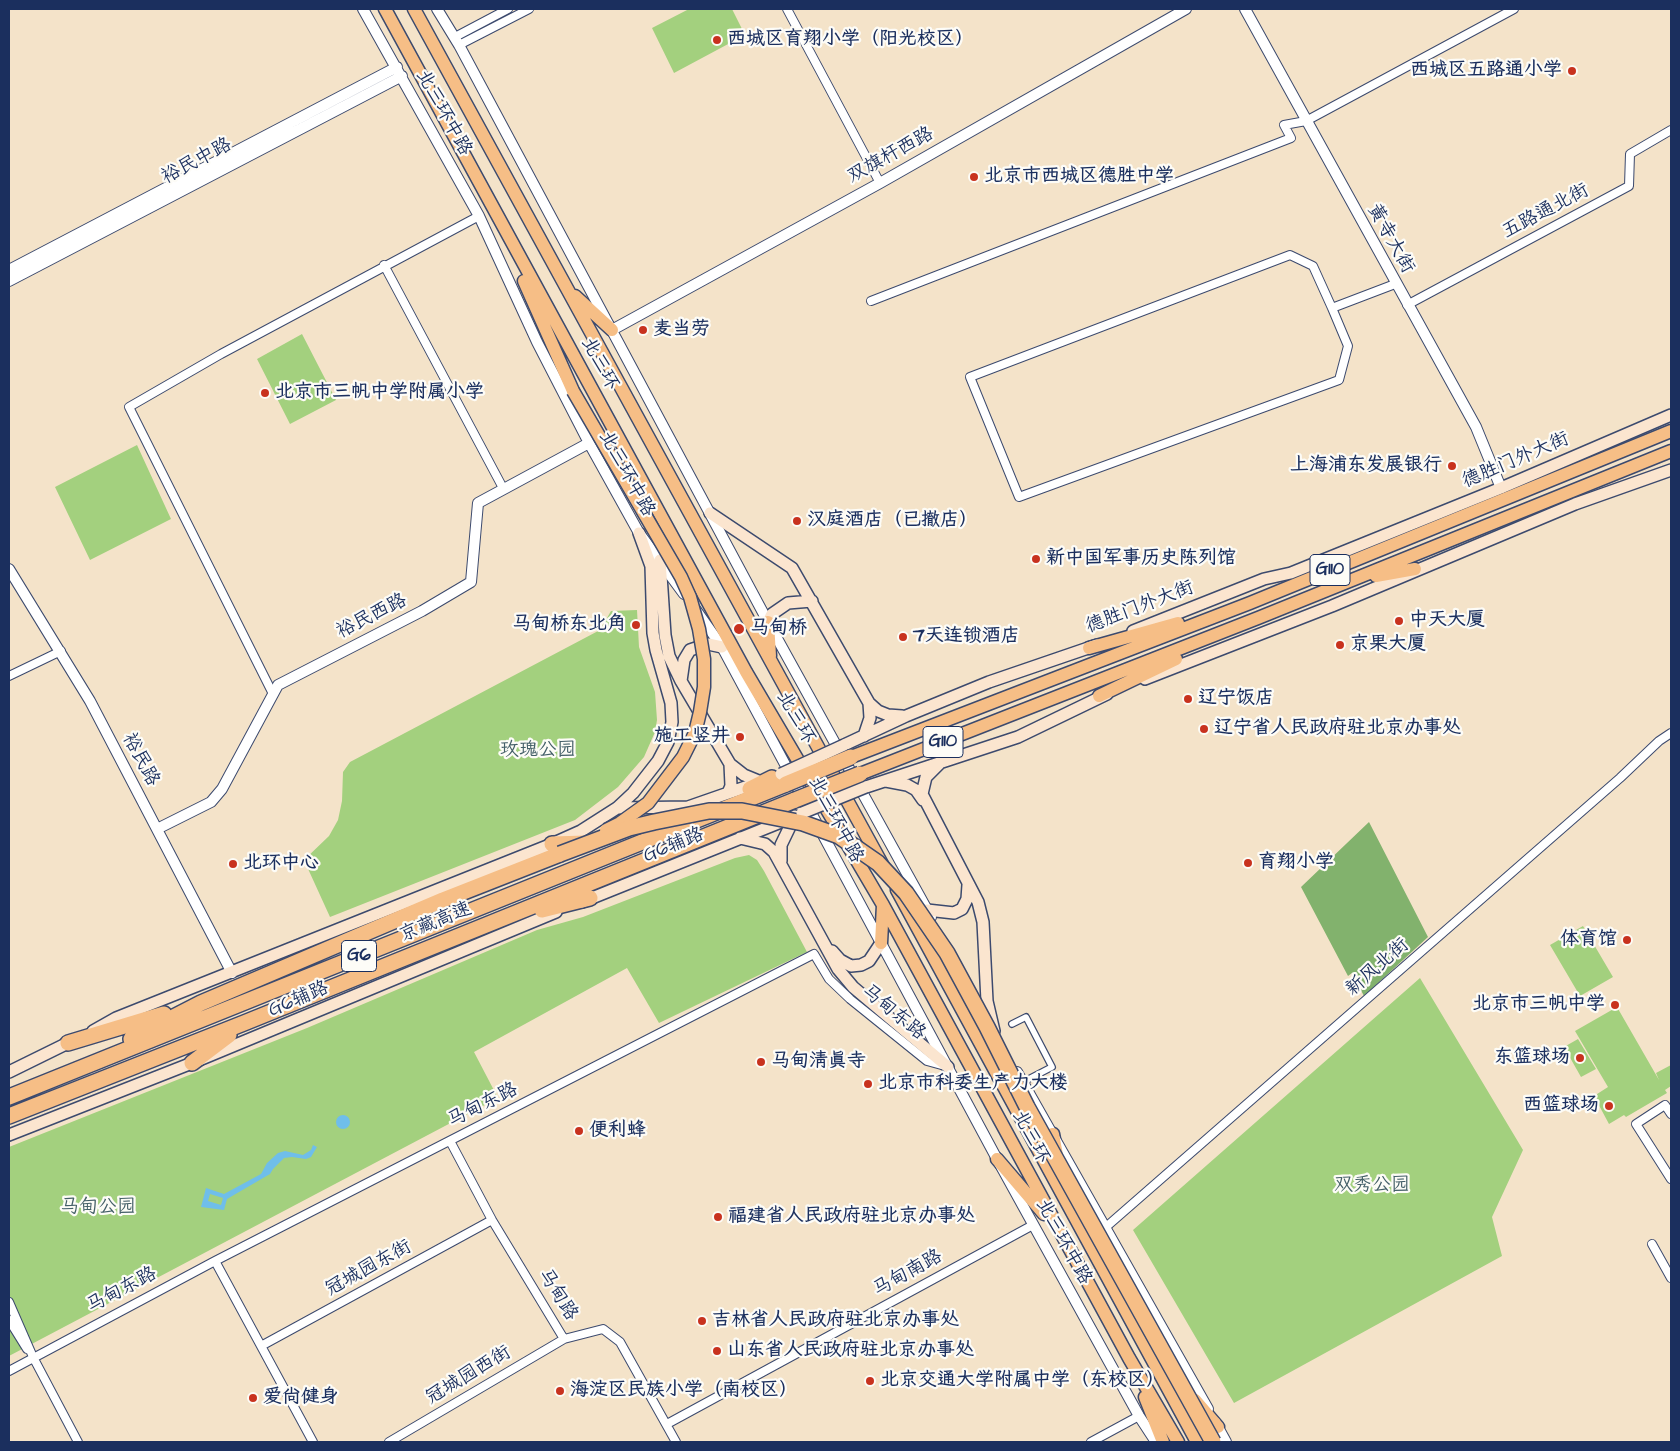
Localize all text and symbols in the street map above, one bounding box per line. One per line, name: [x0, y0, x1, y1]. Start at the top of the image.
place label: 西城区育翔小学（阳光校区）: [727, 29, 974, 51]
marker: 西城区育翔小学（阳光校区）: [711, 34, 723, 46]
place label: 西城区五路通小学: [1410, 60, 1562, 82]
marker: 西城区五路通小学: [1566, 65, 1578, 77]
street label: 北三环中路: [410, 66, 476, 160]
street label: 双旗杆西路: [844, 123, 938, 189]
street label: 裕民中路: [158, 134, 236, 190]
place label: 北京市西城区德胜中学: [984, 166, 1174, 188]
marker: 北京市西城区德胜中学: [968, 171, 980, 183]
street label: 五路通北街: [1499, 180, 1593, 244]
street label: 黄寺大街: [1362, 200, 1418, 278]
place label: 麦当劳: [653, 319, 710, 341]
marker: 麦当劳: [637, 324, 649, 336]
street label: 北三环: [575, 334, 623, 394]
place label: 北京市三帆中学附属小学: [275, 382, 484, 404]
marker: 北京市三帆中学附属小学: [259, 387, 271, 399]
street label: 北三环中路: [593, 427, 659, 521]
street label: 德胜门外大街: [1459, 428, 1573, 494]
place label: 上海浦东发展银行: [1290, 455, 1442, 477]
marker: 上海浦东发展银行: [1446, 460, 1458, 472]
place label: 汉庭酒店（已撤店）: [807, 510, 978, 532]
marker: 汉庭酒店（已撤店）: [791, 515, 803, 527]
place label: 新中国军事历史陈列馆: [1046, 548, 1236, 570]
marker: 新中国军事历史陈列馆: [1030, 553, 1042, 565]
road number: G110: [1310, 554, 1350, 586]
street label: 德胜门外大街: [1083, 577, 1197, 639]
street label: 裕民西路: [333, 590, 411, 644]
place label: 中天大厦: [1409, 610, 1485, 632]
place label: 马甸桥东北角: [512, 614, 626, 636]
marker: 中天大厦: [1393, 615, 1405, 627]
place label: 马甸桥: [750, 618, 807, 640]
marker: 马甸桥东北角: [630, 619, 642, 631]
marker: 马甸桥: [732, 622, 746, 636]
place label: 7天连锁酒店: [913, 626, 1020, 648]
marker: 7天连锁酒店: [897, 631, 909, 643]
place label: 京果大厦: [1350, 634, 1426, 656]
marker: 京果大厦: [1334, 639, 1346, 651]
street label: 北三环: [771, 688, 819, 748]
place label: 辽宁饭店: [1198, 688, 1274, 710]
marker: 辽宁饭店: [1182, 693, 1194, 705]
place label: 辽宁省人民政府驻北京办事处: [1214, 718, 1461, 740]
marker: 辽宁省人民政府驻北京办事处: [1198, 723, 1210, 735]
place label: 施工竖井: [654, 726, 730, 748]
road number: G110: [923, 726, 963, 758]
street label: 裕民路: [117, 729, 163, 791]
marker: 施工竖井: [734, 731, 746, 743]
park label: 玫瑰公园: [500, 740, 576, 762]
street label: 北三环中路: [803, 773, 867, 867]
street label: G6辅路: [640, 824, 708, 868]
place label: 育翔小学: [1258, 852, 1334, 874]
place label: 北环中心: [243, 853, 319, 875]
marker: 育翔小学: [1242, 857, 1254, 869]
marker: 北环中心: [227, 858, 239, 870]
street label: 京藏高速: [396, 898, 476, 948]
place label: 体育馆: [1560, 929, 1617, 951]
street label: 新风北街: [1342, 934, 1414, 1002]
marker: 体育馆: [1621, 934, 1633, 946]
road number: G6: [342, 940, 376, 971]
street label: G6辅路: [266, 977, 332, 1023]
street label: 马甸东路: [856, 980, 930, 1046]
place label: 北京市三帆中学: [1472, 994, 1605, 1016]
marker: 北京市三帆中学: [1609, 999, 1621, 1011]
place label: 东篮球场: [1494, 1047, 1570, 1069]
place label: 马甸清真寺: [771, 1051, 866, 1073]
marker: 东篮球场: [1574, 1052, 1586, 1064]
marker: 马甸清真寺: [755, 1056, 767, 1068]
place label: 北京市科委生产力大楼: [878, 1073, 1068, 1095]
marker: 北京市科委生产力大楼: [862, 1078, 874, 1090]
street label: 马甸东路: [444, 1079, 522, 1133]
place label: 西篮球场: [1523, 1095, 1599, 1117]
marker: 西篮球场: [1603, 1100, 1615, 1112]
street label: 北三环: [1007, 1106, 1053, 1168]
place label: 便利蜂: [589, 1120, 646, 1142]
marker: 便利蜂: [573, 1125, 585, 1137]
park label: 双秀公园: [1334, 1175, 1410, 1197]
street label: 北三环中路: [1030, 1195, 1096, 1289]
park label: 马甸公园: [60, 1197, 136, 1219]
place label: 福建省人民政府驻北京办事处: [728, 1206, 975, 1228]
marker: 福建省人民政府驻北京办事处: [712, 1211, 724, 1223]
street label: 冠城园东街: [322, 1236, 416, 1302]
street label: 马甸南路: [869, 1246, 947, 1302]
street label: 马甸东路: [83, 1263, 161, 1319]
street label: 马甸路: [532, 1265, 582, 1325]
place label: 吉林省人民政府驻北京办事处: [712, 1310, 959, 1332]
marker: 吉林省人民政府驻北京办事处: [696, 1315, 708, 1327]
place label: 山东省人民政府驻北京办事处: [727, 1340, 974, 1362]
street label: 冠城园西街: [422, 1342, 516, 1410]
marker: 山东省人民政府驻北京办事处: [711, 1345, 723, 1357]
place label: 北京交通大学附属中学（东校区）: [880, 1370, 1165, 1392]
marker: 北京交通大学附属中学（东校区）: [864, 1375, 876, 1387]
place label: 海淀区民族小学（南校区）: [570, 1380, 798, 1402]
marker: 海淀区民族小学（南校区）: [554, 1385, 566, 1397]
place label: 爱尚健身: [263, 1387, 339, 1409]
marker: 爱尚健身: [247, 1392, 259, 1404]

